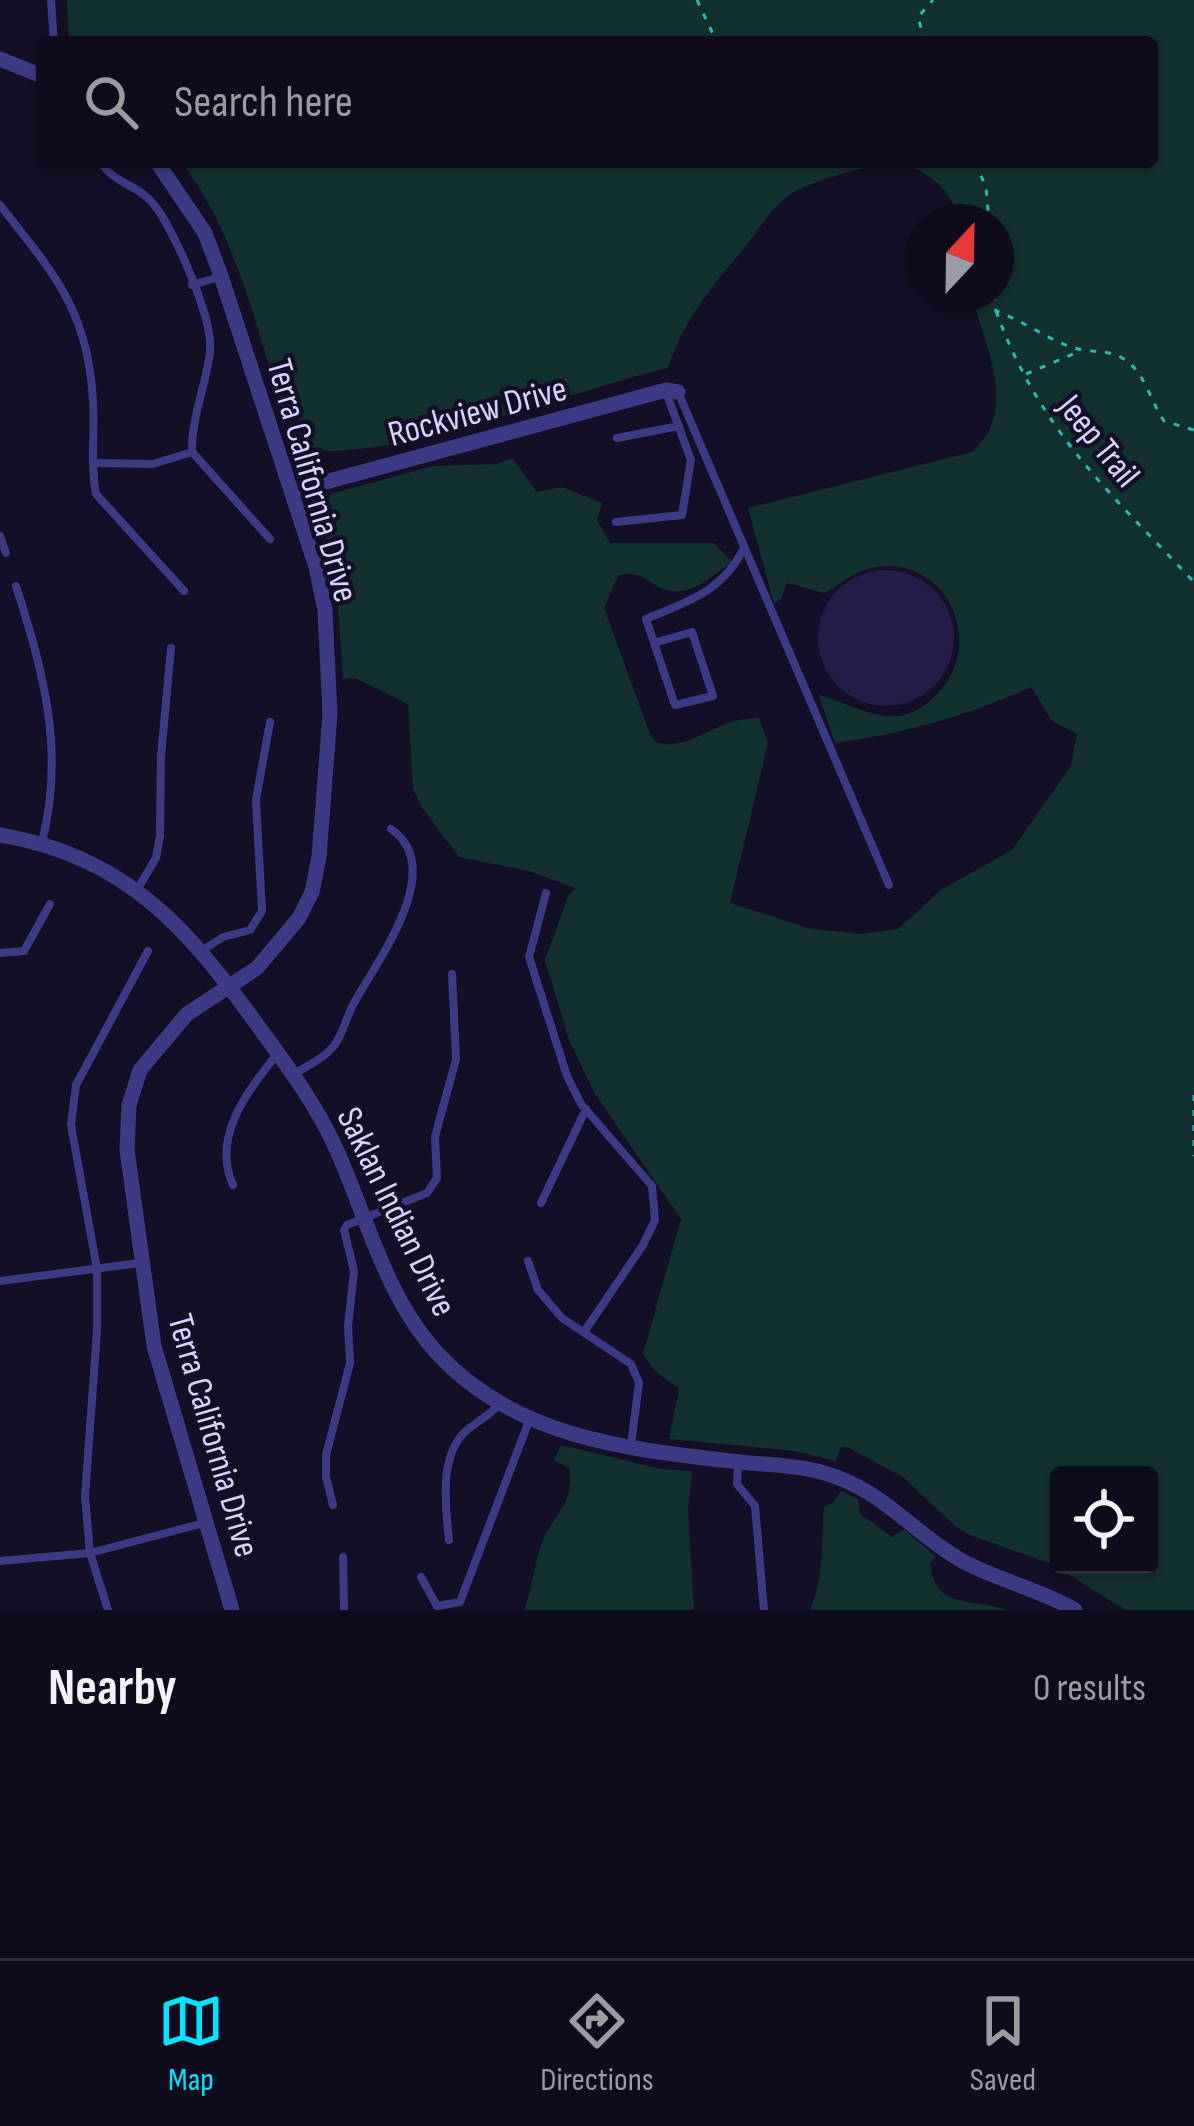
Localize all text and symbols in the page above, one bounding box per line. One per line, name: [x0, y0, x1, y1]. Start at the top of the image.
search box: [36, 36, 1158, 168]
icon: search: [78, 69, 144, 135]
text: Search here: [174, 75, 353, 130]
north arrow: [906, 204, 1014, 312]
street label: Terra California Drive: [256, 354, 367, 607]
street label: Rockview Drive: [384, 368, 572, 457]
street label: Jeep Trail: [1047, 386, 1148, 496]
street label: Saklan Indian Drive: [327, 1101, 465, 1324]
street label: Terra California Drive: [157, 1309, 268, 1562]
map controls: [1050, 1466, 1158, 1574]
button: locate: [1050, 1466, 1158, 1574]
text: Nearby: [48, 1658, 177, 1719]
text: 0 results: [1033, 1665, 1146, 1712]
tab: Map: [158, 1988, 224, 2100]
tab: Directions: [540, 1988, 654, 2100]
tab: Saved: [970, 1988, 1036, 2100]

